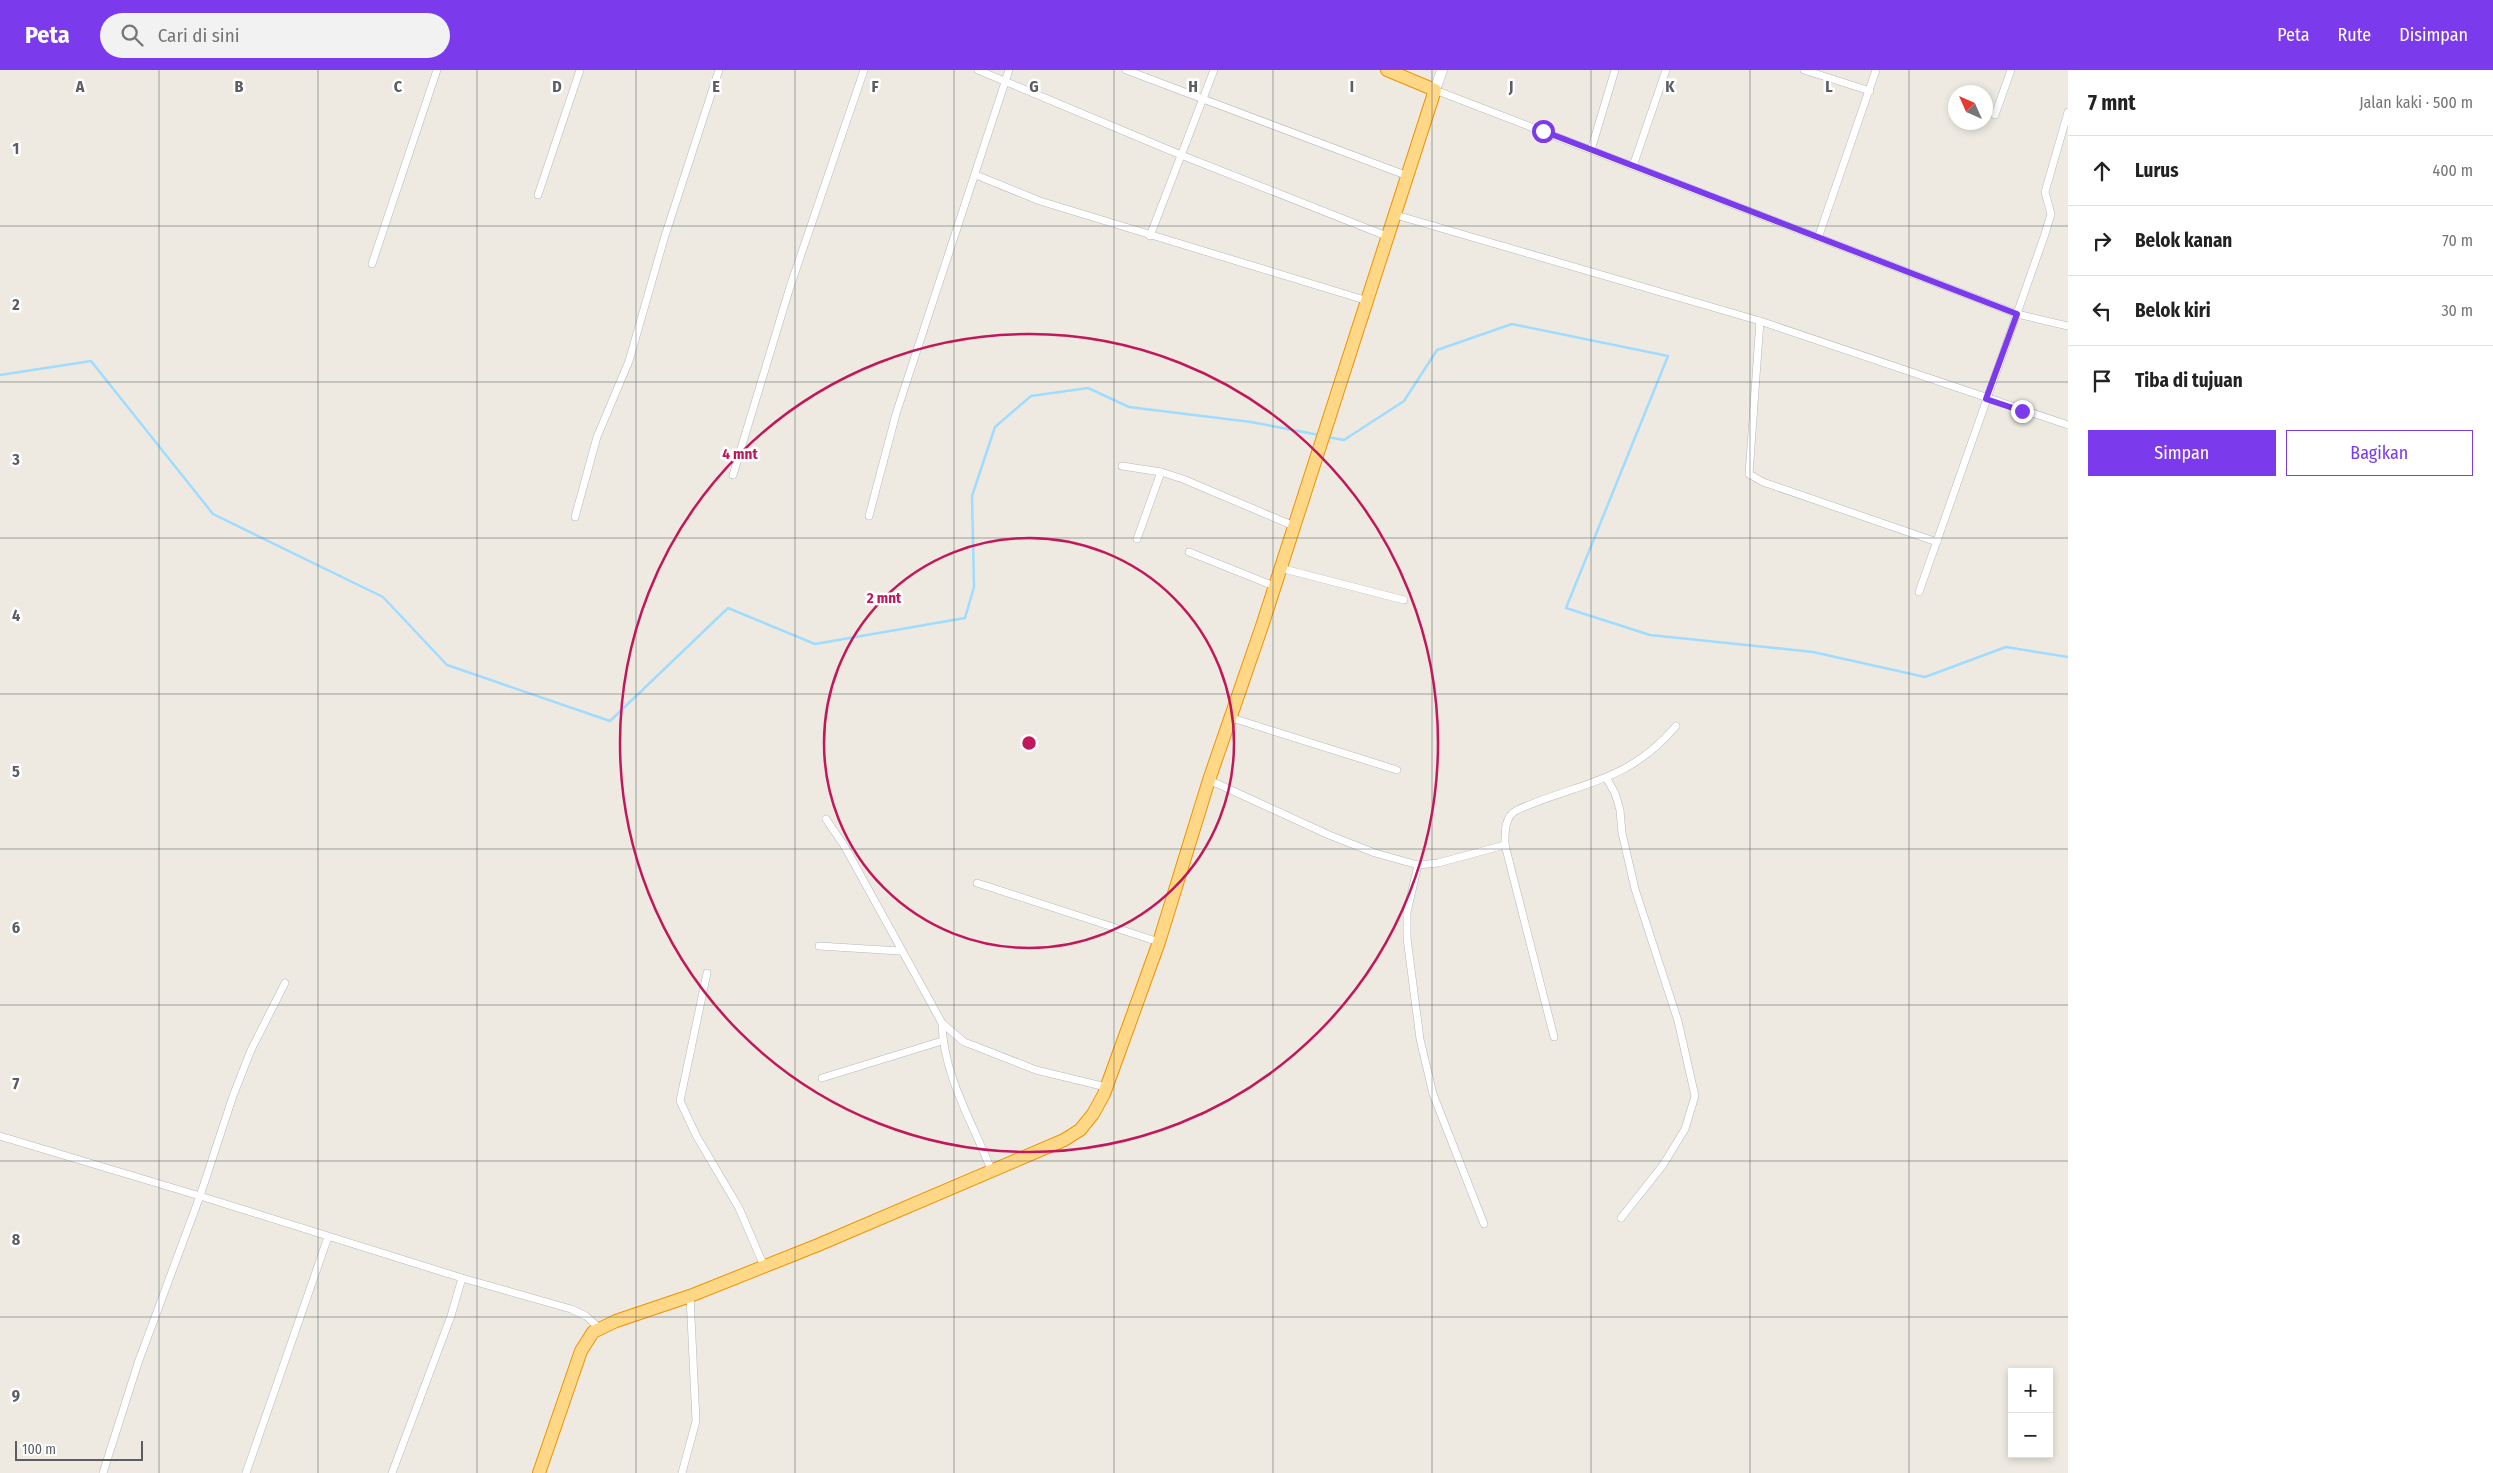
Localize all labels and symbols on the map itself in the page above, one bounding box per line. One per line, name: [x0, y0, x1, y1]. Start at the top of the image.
text: A: [75, 77, 85, 96]
text: B: [235, 77, 244, 96]
text: C: [394, 77, 403, 96]
text: D: [552, 77, 562, 96]
text: E: [712, 77, 720, 96]
text: F: [871, 77, 879, 96]
text: G: [1029, 77, 1039, 96]
text: H: [1188, 77, 1198, 96]
text: I: [1350, 77, 1354, 96]
text: J: [1508, 77, 1513, 96]
text: K: [1665, 77, 1675, 96]
text: L: [1825, 77, 1833, 96]
north arrow: [1948, 85, 1993, 130]
route start: [1532, 120, 1555, 143]
text: 1: [13, 139, 19, 158]
text: 2: [11, 295, 20, 314]
route end: [2011, 400, 2034, 423]
text: 4 mnt: [722, 445, 758, 463]
text: 3: [11, 450, 20, 469]
text: 2 mnt: [866, 589, 902, 607]
text: 4: [12, 606, 20, 625]
centre of rings: [1020, 734, 1038, 752]
text: 5: [12, 762, 20, 781]
text: 6: [12, 918, 20, 937]
text: 7: [13, 1074, 20, 1093]
text: 8: [12, 1230, 21, 1249]
text: 9: [12, 1386, 20, 1405]
scale bar: [15, 1438, 142, 1461]

